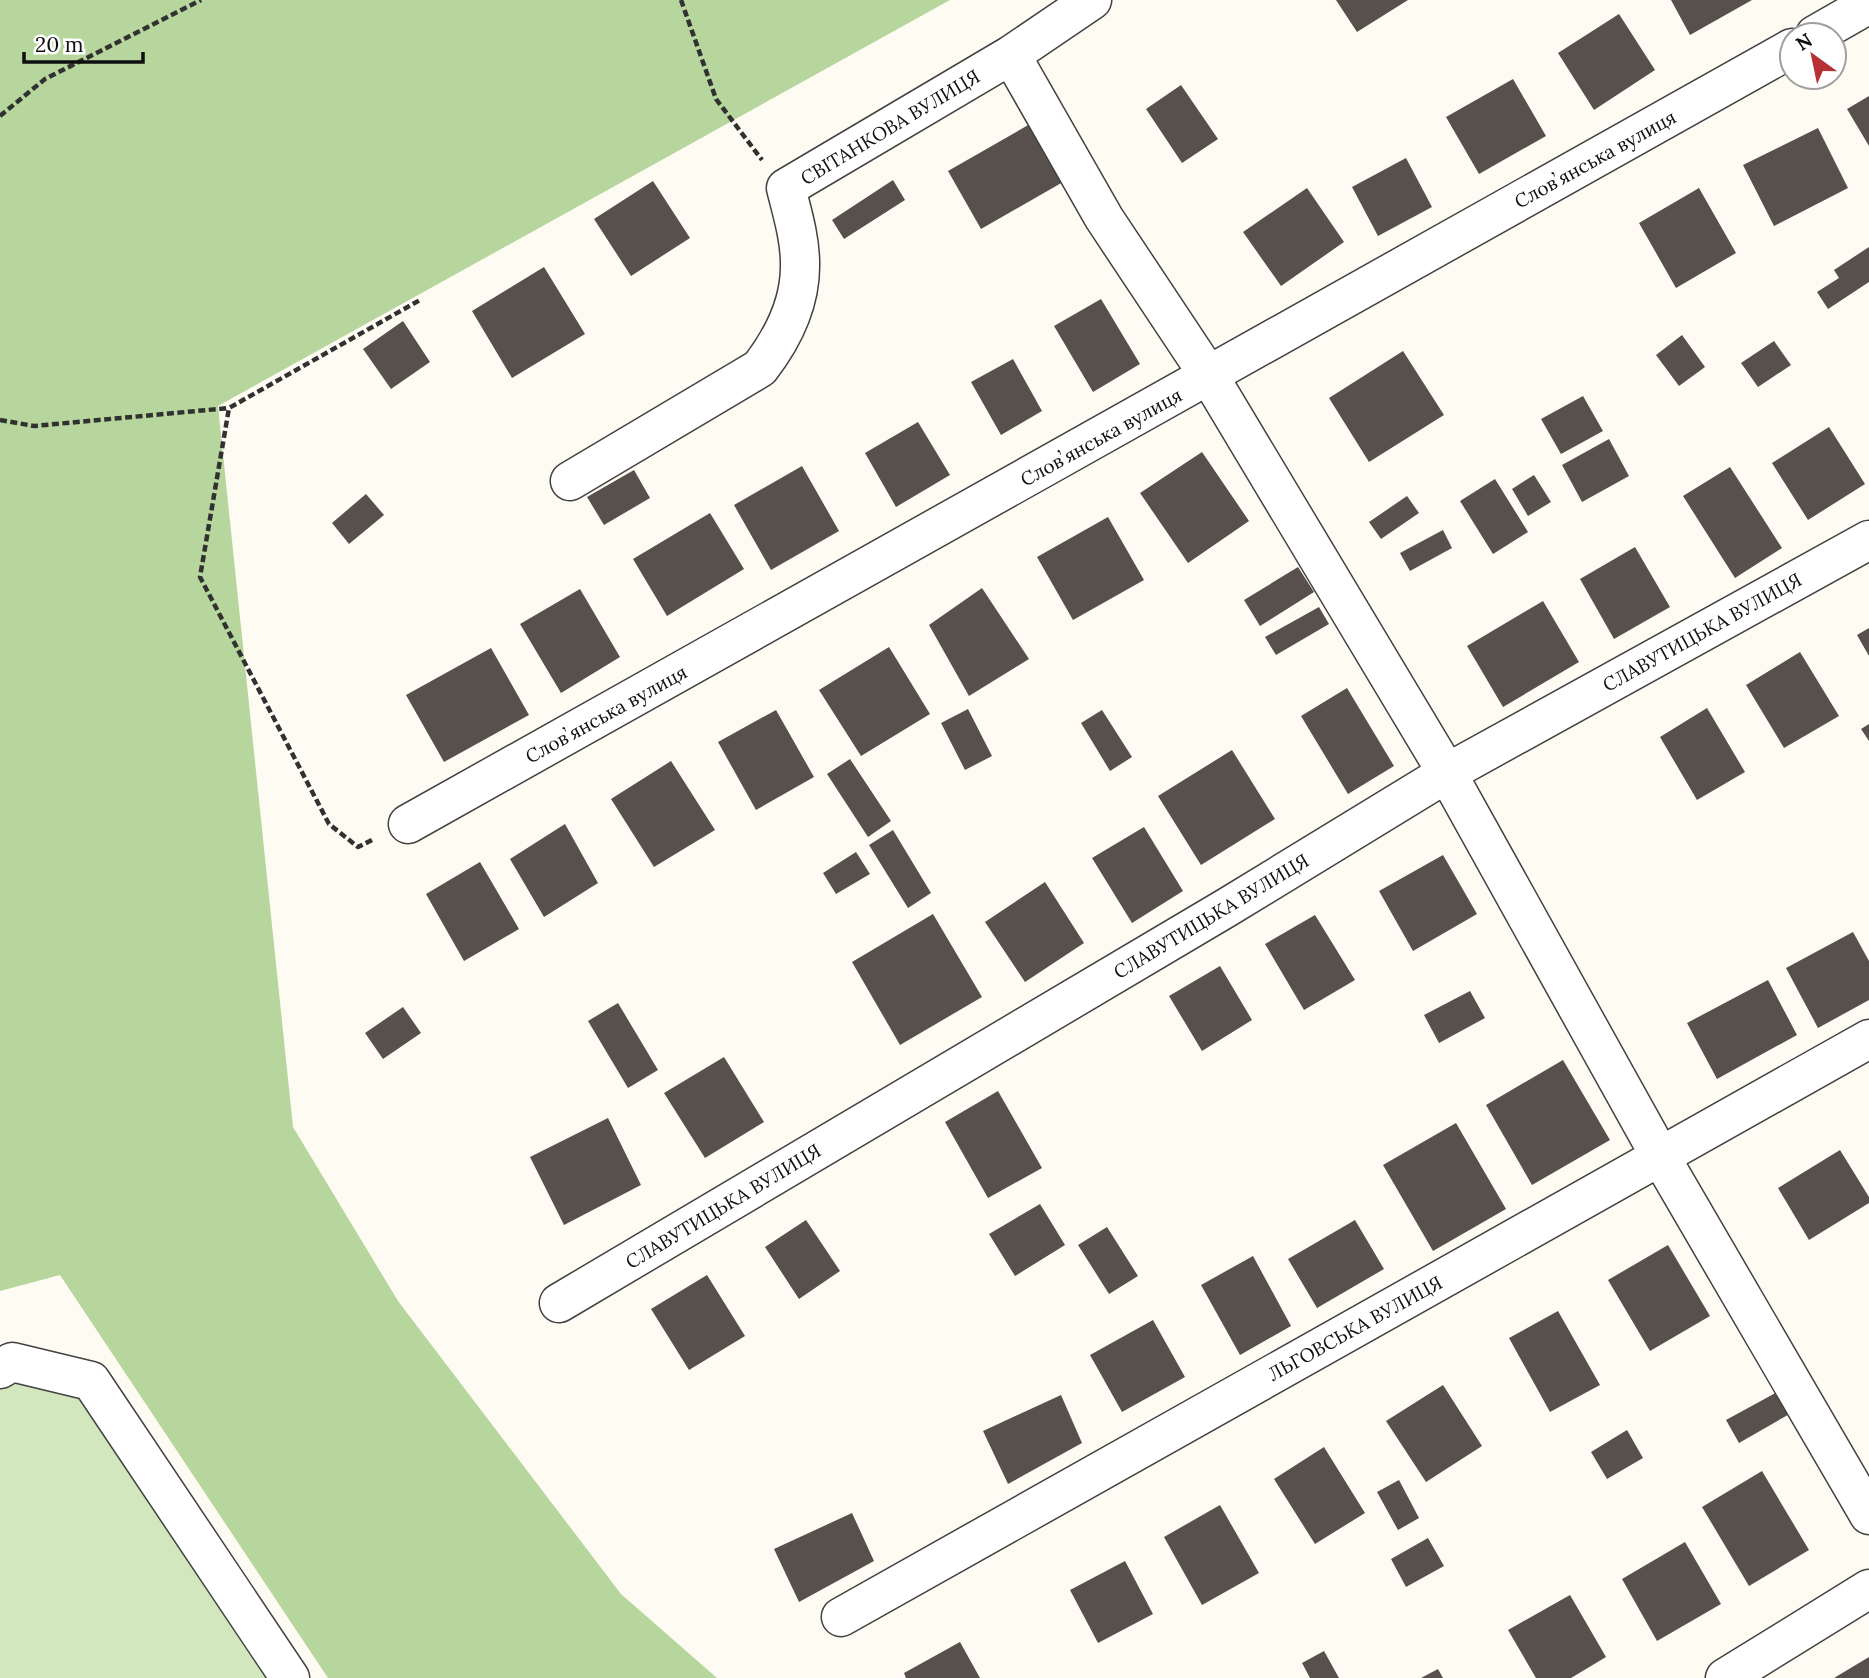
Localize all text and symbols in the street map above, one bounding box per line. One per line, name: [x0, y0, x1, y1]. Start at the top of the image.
scale bar: [24, 21, 144, 65]
north arrow: [1778, 21, 1848, 91]
text: N: [1791, 28, 1817, 56]
text: 20 m: [35, 31, 84, 58]
street label: СВІТАНКОВА ВУЛИЦЯ: [796, 64, 984, 190]
street label: Словʼянська вулиця: [1510, 105, 1680, 213]
street label: Словʼянська вулиця: [1016, 383, 1186, 491]
street label: СЛАВУТИЦЬКА ВУЛИЦЯ: [1598, 567, 1806, 697]
street label: Словʼянська вулиця: [521, 660, 691, 768]
street label: СЛАВУТИЦЬКА ВУЛИЦЯ: [1109, 848, 1313, 984]
street label: СЛАВУТИЦЬКА ВУЛИЦЯ: [621, 1138, 825, 1274]
street label: ЛЬГОВСЬКА ВУЛИЦЯ: [1264, 1270, 1446, 1386]

